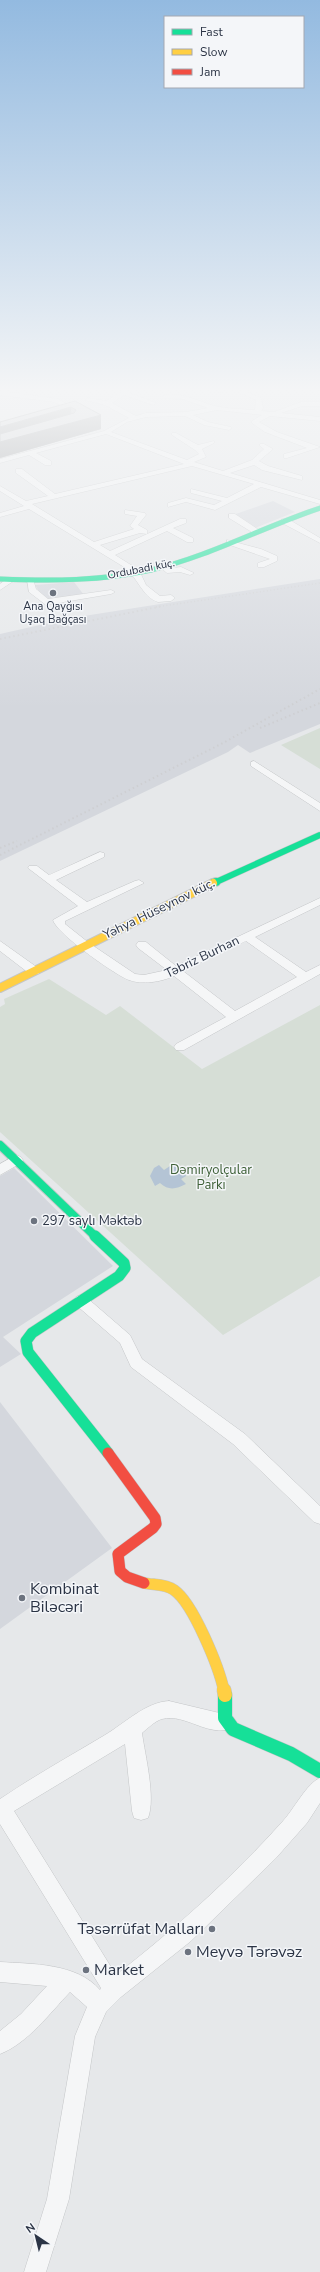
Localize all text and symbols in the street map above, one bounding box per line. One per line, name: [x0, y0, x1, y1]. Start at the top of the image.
legend: [164, 16, 304, 88]
text: Fast: [200, 24, 223, 40]
text: Slow: [200, 44, 228, 60]
text: Jam: [199, 64, 221, 80]
street label: Ordubadi küç.: [106, 555, 176, 583]
marker: Ana Qayğısı Uşaq Bağçası: [48, 588, 58, 598]
place label: Ana Qayğısı Uşaq Bağçası: [20, 599, 86, 627]
street label: Yəhya Hüseynov küç.: [99, 874, 218, 944]
street label: Təbriz Burhan: [162, 931, 242, 983]
park label: Dəmiryolçular Parkı: [170, 1161, 252, 1194]
place label: 297 saylı Məktəb: [42, 1212, 142, 1230]
marker: 297 saylı Məktəb: [29, 1216, 39, 1226]
place label: Kombinat Biləcəri: [30, 1578, 99, 1618]
marker: Kombinat Biləcəri: [17, 1593, 27, 1603]
place label: Təsərrüfat Malları: [77, 1918, 204, 1940]
marker: Təsərrüfat Malları: [207, 1924, 217, 1934]
place label: Meyvə Tərəvəz: [196, 1941, 302, 1963]
marker: Meyvə Tərəvəz: [183, 1947, 193, 1957]
place label: Market: [94, 1959, 144, 1981]
marker: Market: [81, 1965, 91, 1975]
north arrow: [16, 2216, 56, 2256]
text: N: [23, 2220, 38, 2237]

